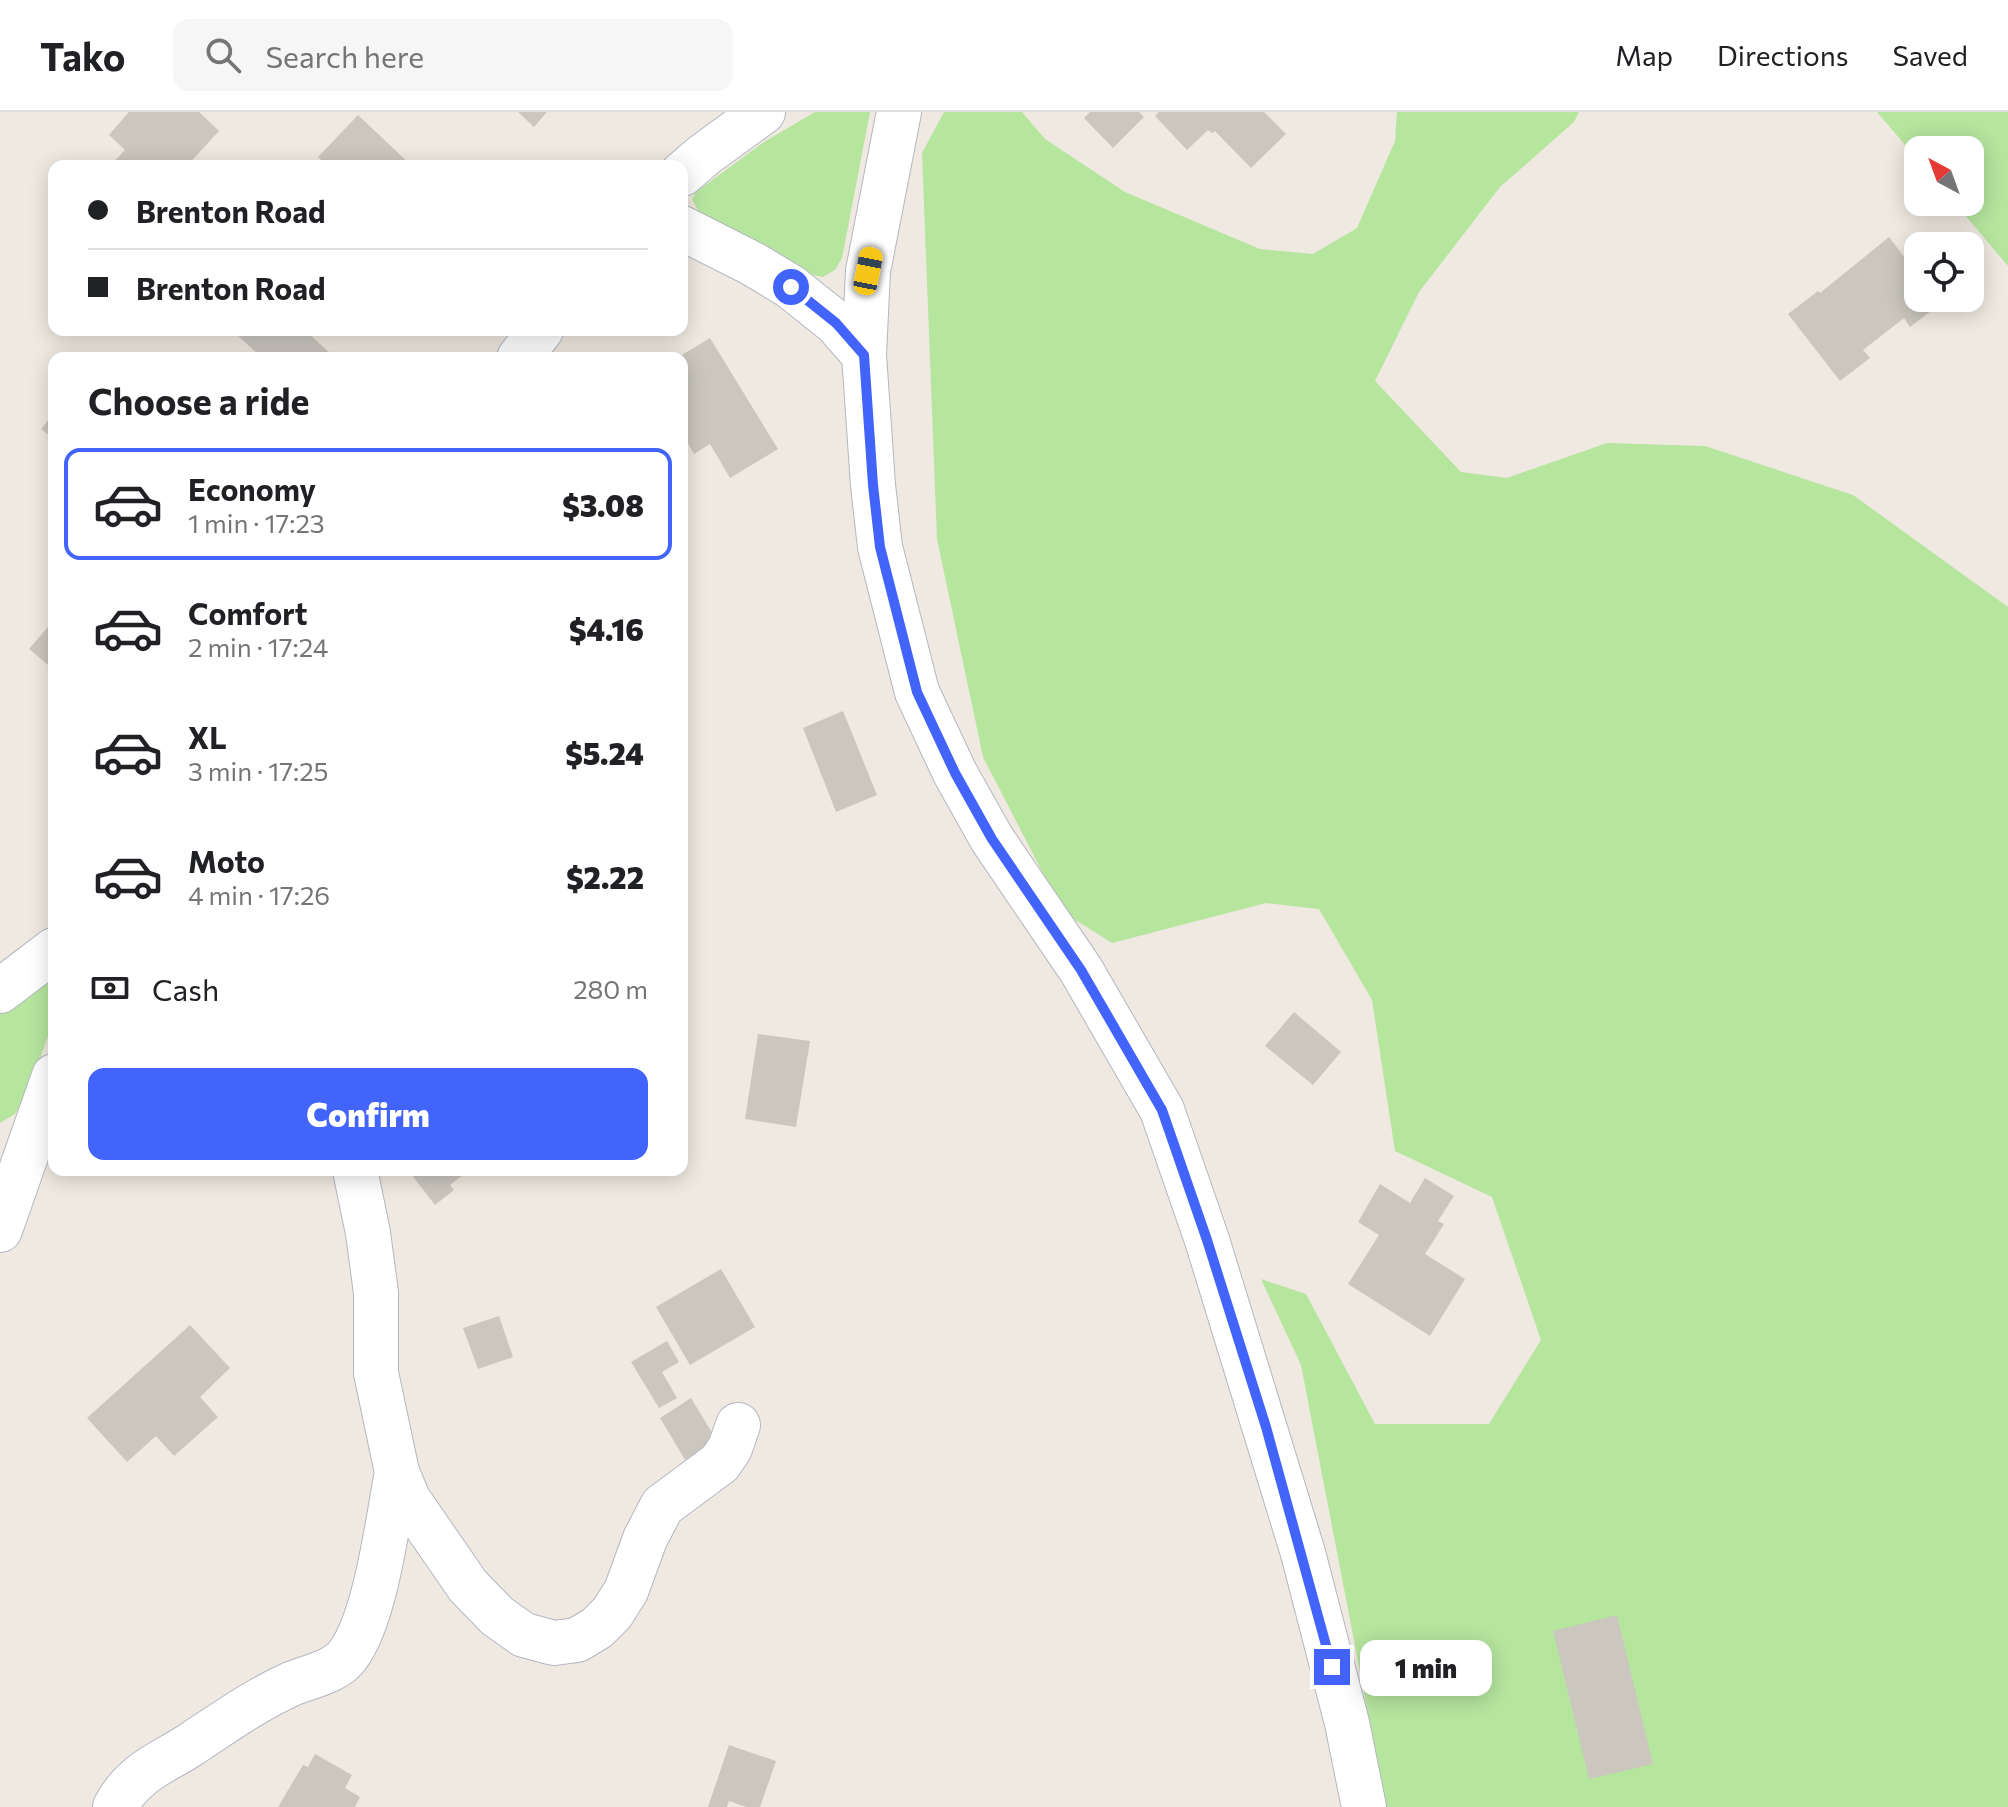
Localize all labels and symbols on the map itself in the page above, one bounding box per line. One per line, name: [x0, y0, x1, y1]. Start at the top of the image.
north arrow: [1904, 136, 1984, 216]
car: [852, 245, 884, 297]
route start: [773, 269, 809, 305]
callout: 1 min: [1360, 1639, 1492, 1695]
route end: [1314, 1649, 1350, 1685]

